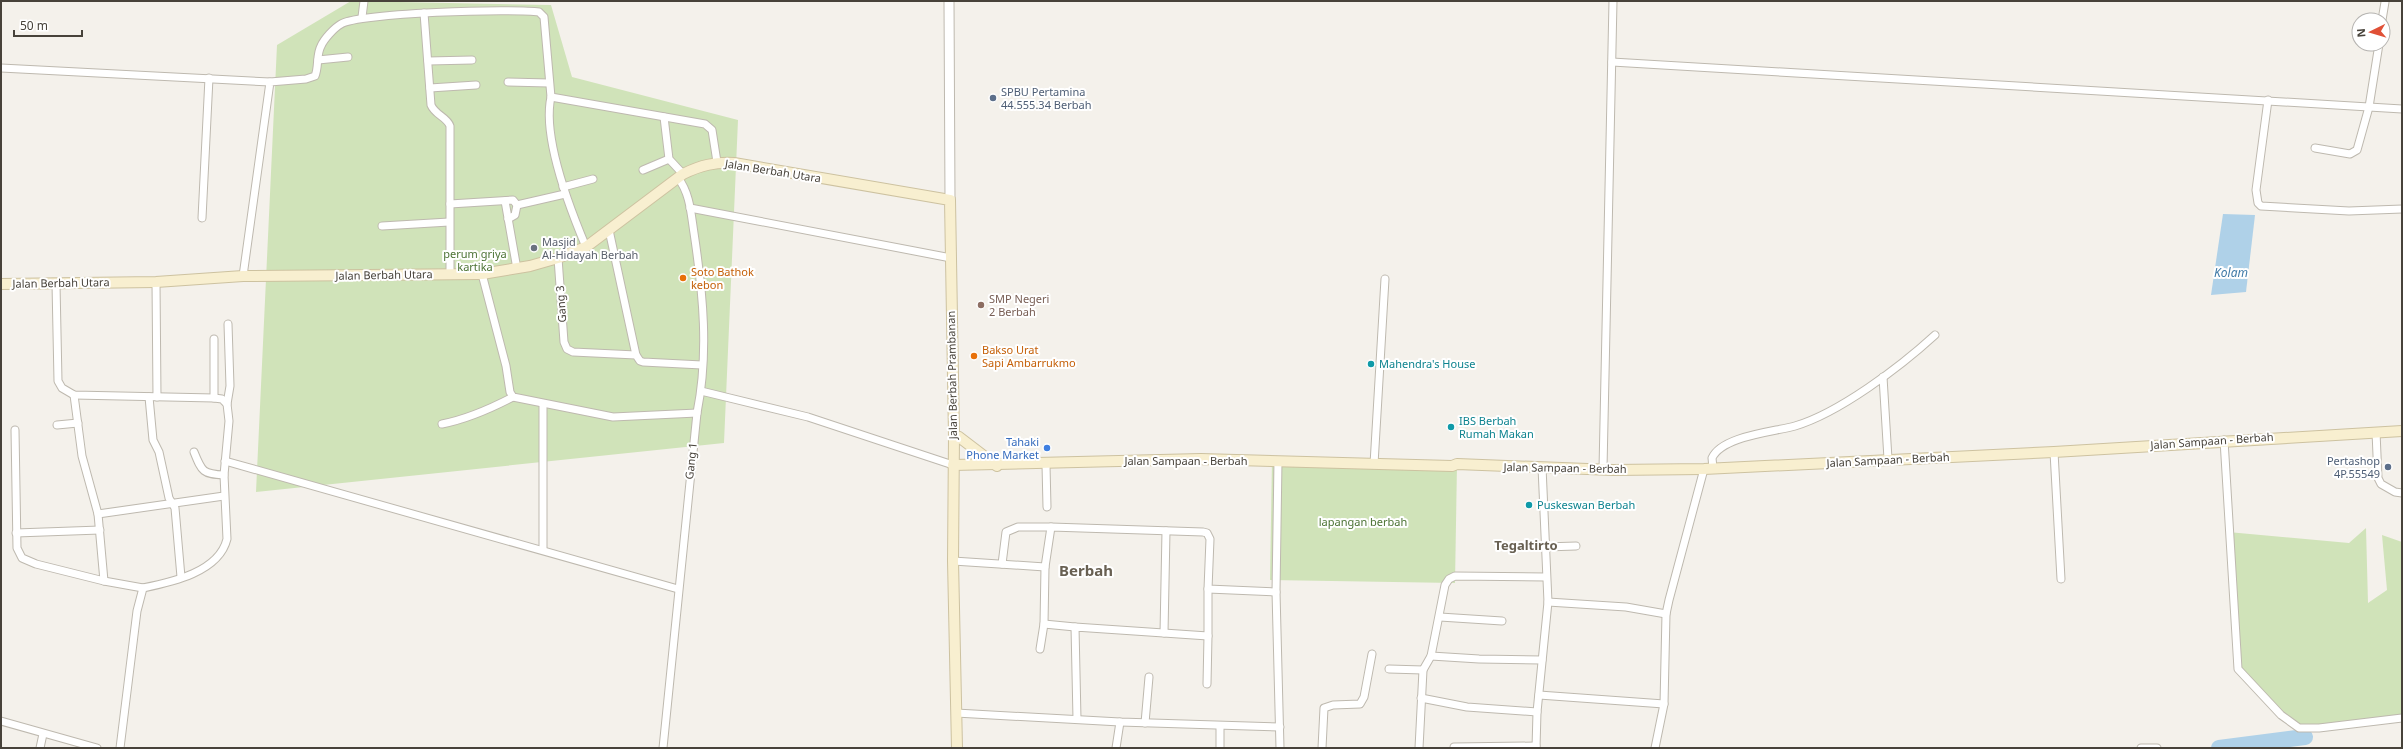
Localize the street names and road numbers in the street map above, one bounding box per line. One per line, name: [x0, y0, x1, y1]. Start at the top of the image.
street label: Jalan Berbah Utara: [723, 155, 822, 186]
street label: Jalan Berbah Utara: [334, 266, 433, 283]
street label: Jalan Berbah Utara: [11, 274, 110, 291]
street label: Gang 3: [552, 285, 569, 323]
street label: Jalan Berbah Prambanan: [943, 311, 960, 440]
street label: Jalan Sampaan - Berbah: [2149, 429, 2274, 452]
street label: Gang 1: [681, 442, 700, 480]
street label: Jalan Sampaan - Berbah: [1825, 449, 1950, 470]
street label: Jalan Sampaan - Berbah: [1123, 453, 1248, 468]
street label: Jalan Sampaan - Berbah: [1502, 459, 1627, 476]

